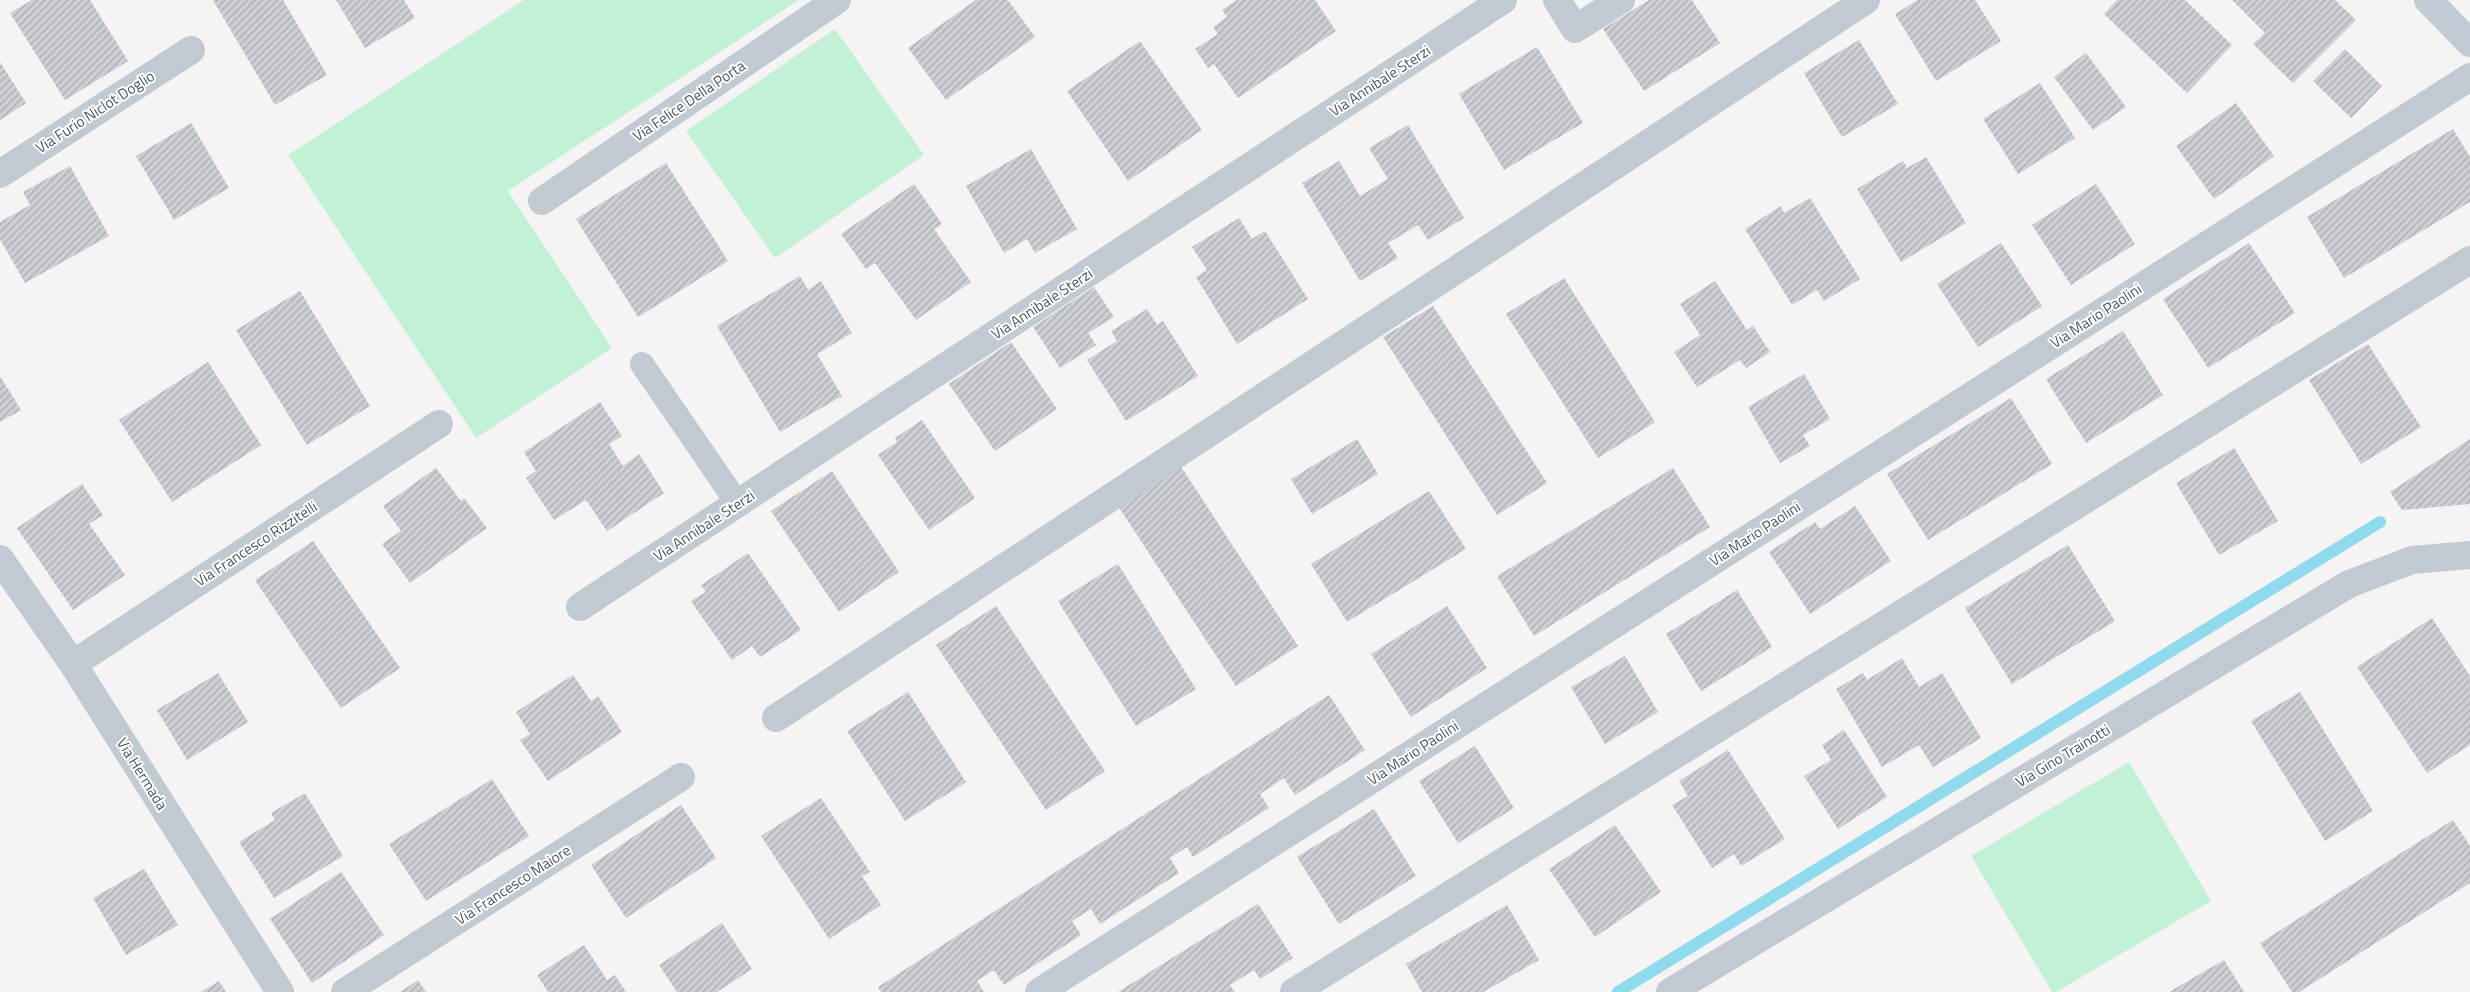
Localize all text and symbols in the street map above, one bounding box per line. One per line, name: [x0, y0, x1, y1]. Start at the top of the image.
street label: Via Annibale Sterzi: [1324, 39, 1435, 122]
street label: Via Felice Della Porta: [628, 54, 750, 147]
street label: Via Furio Niclot Doglio: [31, 64, 159, 159]
street label: Via Annibale Sterzi: [986, 262, 1097, 345]
street label: Via Mario Paolini: [2045, 277, 2146, 354]
street label: Via Annibale Sterzi: [648, 484, 759, 567]
street label: Via Francesco Rizzitelli: [190, 495, 322, 592]
street label: Via Mario Paolini: [1704, 495, 1805, 572]
street label: Via Mario Paolini: [1362, 714, 1463, 791]
street label: Via Gino Trainotti: [2011, 718, 2115, 793]
street label: Via Hermada: [111, 733, 174, 815]
street label: Via Francesco Maiore: [450, 839, 575, 931]

